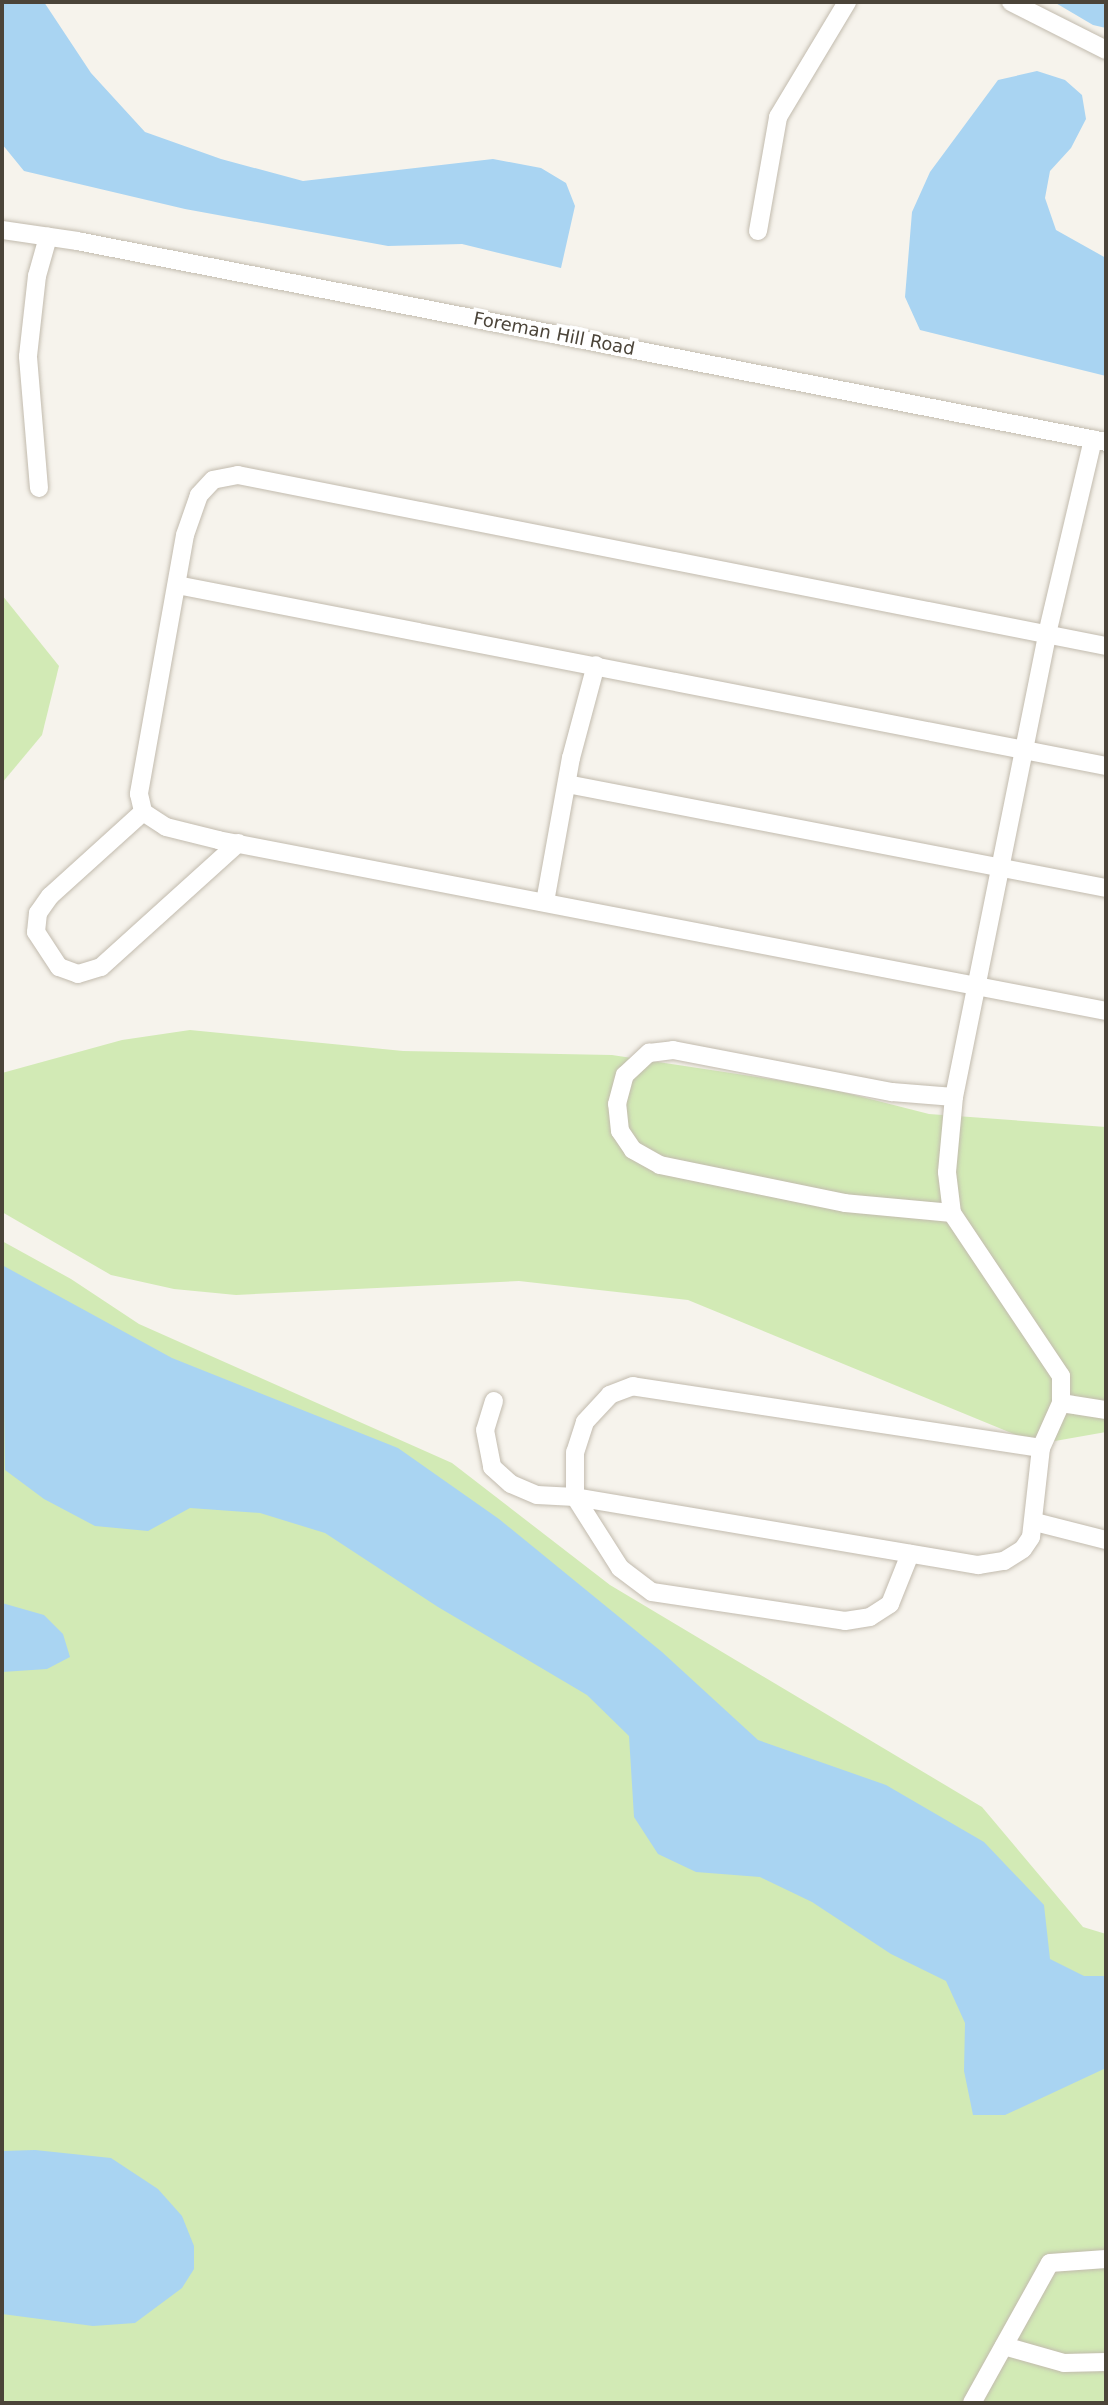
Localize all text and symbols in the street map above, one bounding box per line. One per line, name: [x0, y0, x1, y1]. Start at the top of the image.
street label: Foreman Hill Road: [471, 308, 637, 360]

